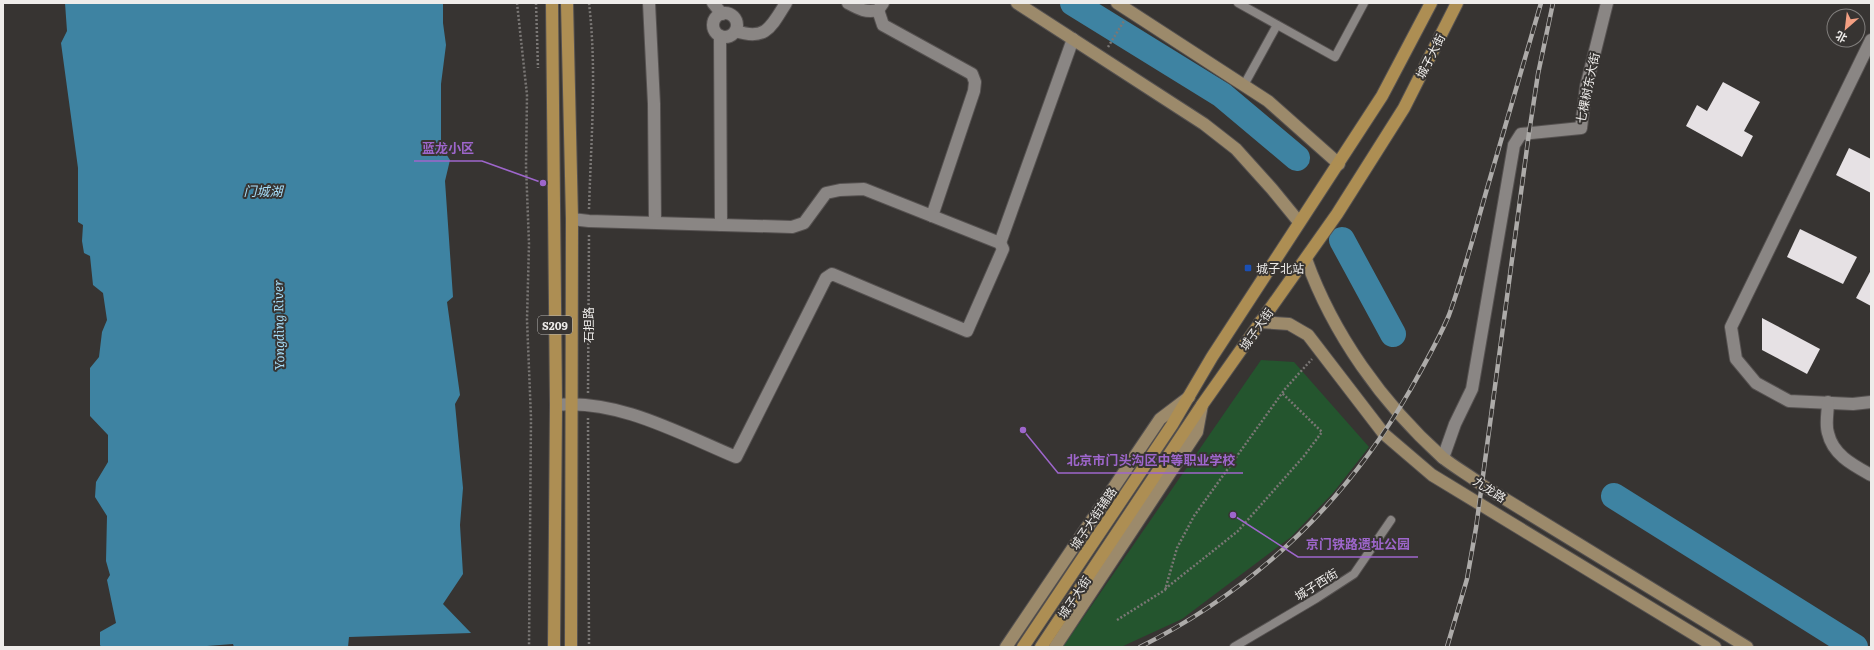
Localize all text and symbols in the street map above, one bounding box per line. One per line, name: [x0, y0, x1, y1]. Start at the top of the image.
north arrow: [1826, 8, 1866, 48]
text: 北: [1832, 28, 1849, 47]
street label: 城子大街: [1411, 31, 1449, 81]
street label: 七棵树东大街: [1571, 51, 1603, 125]
callout: 蓝龙小区: [414, 136, 482, 161]
text: 蓝龙小区: [422, 138, 474, 157]
water label: 门城湖: [243, 181, 284, 200]
place label: 城子北站: [1256, 259, 1304, 277]
marker: 城子北站: [1243, 263, 1253, 273]
water label: Yongding River: [268, 280, 288, 370]
street label: 城子大街: [1235, 304, 1277, 354]
street label: 石担路: [579, 307, 597, 343]
road number: S209: [538, 316, 572, 334]
callout: 北京市门头沟区中等职业学校: [1058, 448, 1243, 473]
text: 北京市门头沟区中等职业学校: [1066, 450, 1236, 469]
street label: 九龙路: [1470, 472, 1510, 506]
street label: 城子大街辅路: [1065, 483, 1121, 553]
callout: 京门铁路遗址公园: [1298, 532, 1418, 557]
text: 京门铁路遗址公园: [1306, 534, 1410, 553]
street label: 城子西街: [1291, 564, 1341, 604]
street label: 城子大街: [1053, 572, 1095, 622]

